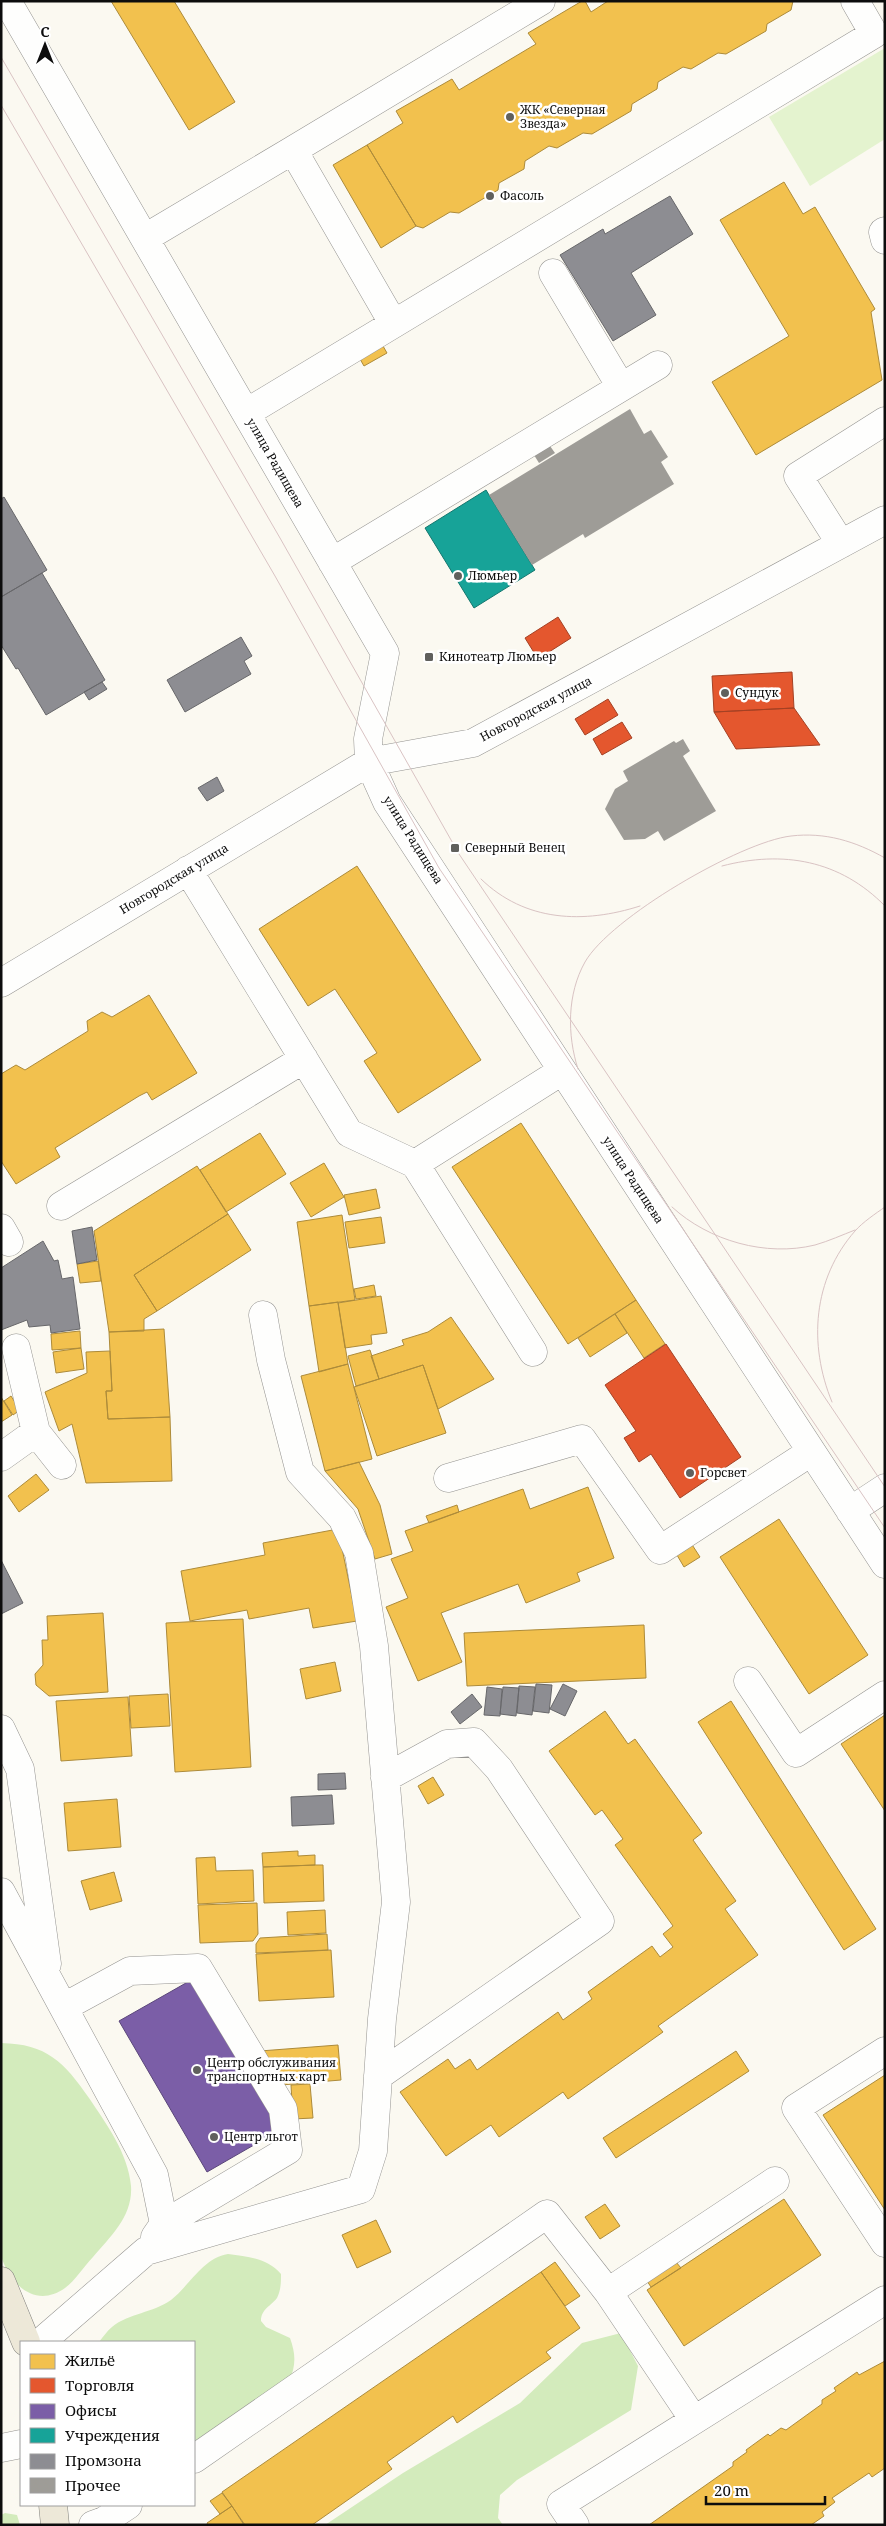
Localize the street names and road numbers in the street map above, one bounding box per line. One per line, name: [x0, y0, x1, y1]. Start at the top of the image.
street label: улица Радищева: [243, 415, 308, 511]
street label: Новгородская улица: [477, 672, 595, 745]
street label: улица Радищева: [379, 792, 447, 887]
street label: Новгородская улица: [116, 839, 232, 918]
street label: улица Радищева: [599, 1133, 668, 1227]

